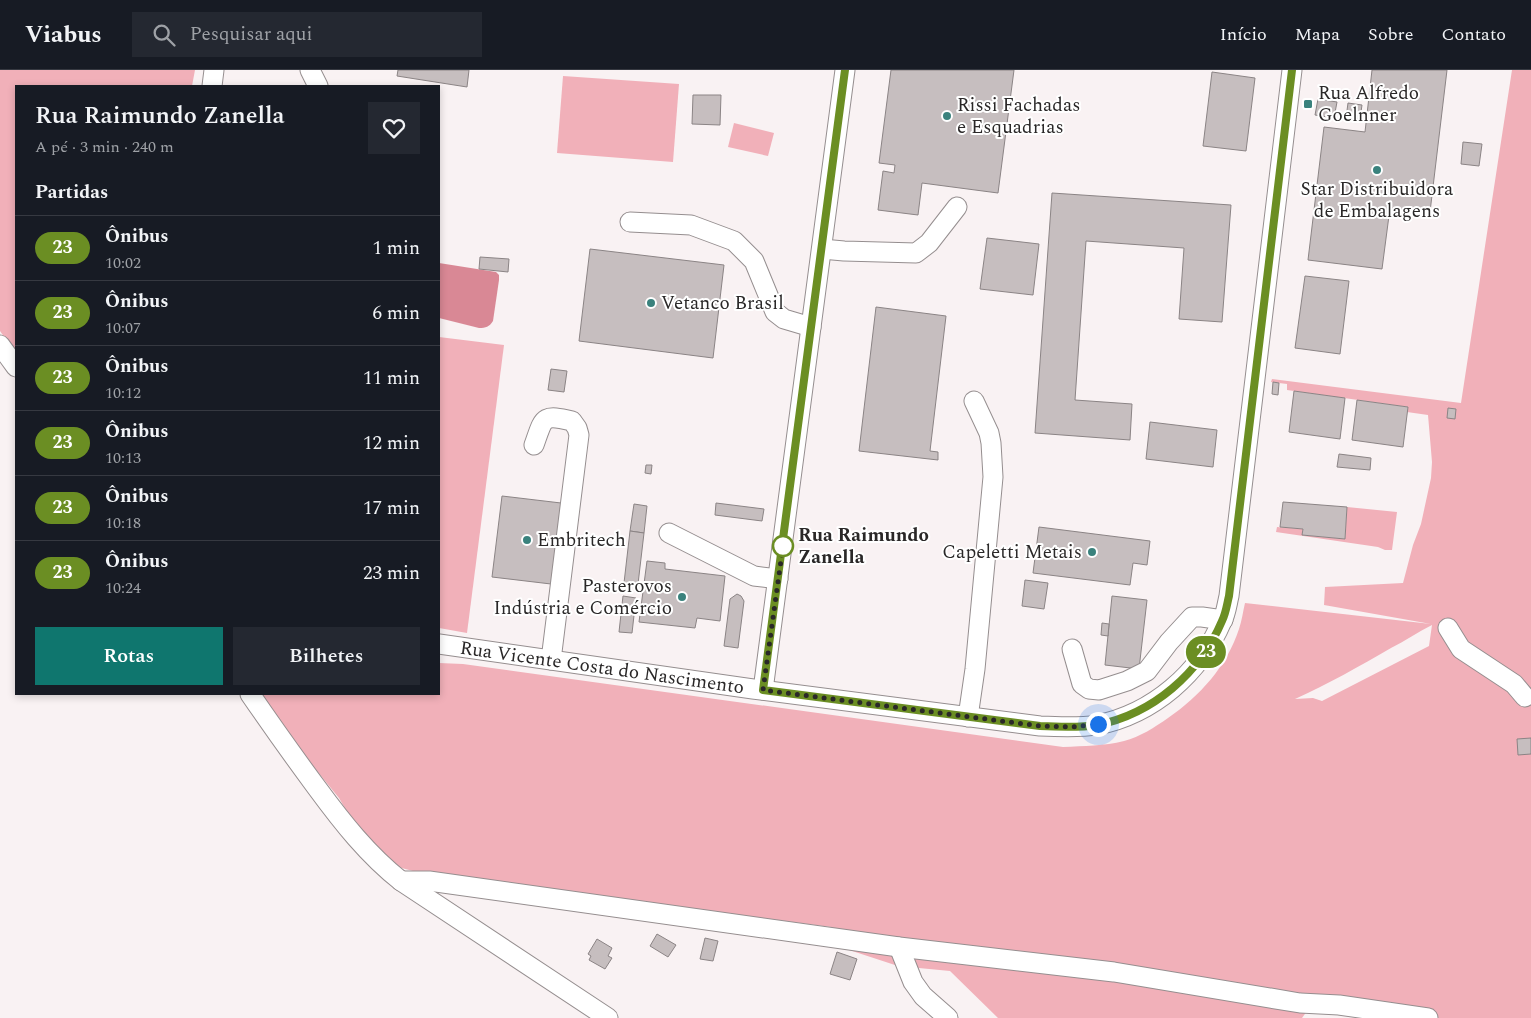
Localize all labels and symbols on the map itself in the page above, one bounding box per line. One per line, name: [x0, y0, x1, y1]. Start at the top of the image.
place label: Rua Alfredo Goelnner: [1318, 79, 1419, 130]
place label: Rissi Fachadas e Esquadrias: [957, 91, 1080, 142]
marker: Rua Alfredo Goelnner: [1302, 98, 1314, 110]
marker: Rissi Fachadas e Esquadrias: [941, 110, 953, 122]
marker: Star Distribuidora de Embalagens: [1371, 164, 1383, 176]
place label: Star Distribuidora de Embalagens: [1301, 175, 1454, 226]
place label: Vetanco Brasil: [661, 289, 784, 318]
marker: Vetanco Brasil: [645, 297, 657, 309]
place label: Rua Raimundo Zanella: [798, 521, 929, 572]
place label: Embritech: [537, 526, 626, 555]
marker: Embritech: [521, 534, 533, 546]
marker: Rua Raimundo Zanella: [772, 535, 794, 557]
place label: Capeletti Metais: [942, 538, 1082, 567]
marker: Capeletti Metais: [1086, 546, 1098, 558]
place label: Pasterovos Indústria e Comércio: [493, 572, 672, 623]
marker: Pasterovos Indústria e Comércio: [676, 591, 688, 603]
street label: Rua Vicente Costa do Nascimento: [458, 634, 746, 702]
line badge: 23: [1184, 636, 1228, 668]
your location: [1086, 712, 1111, 737]

